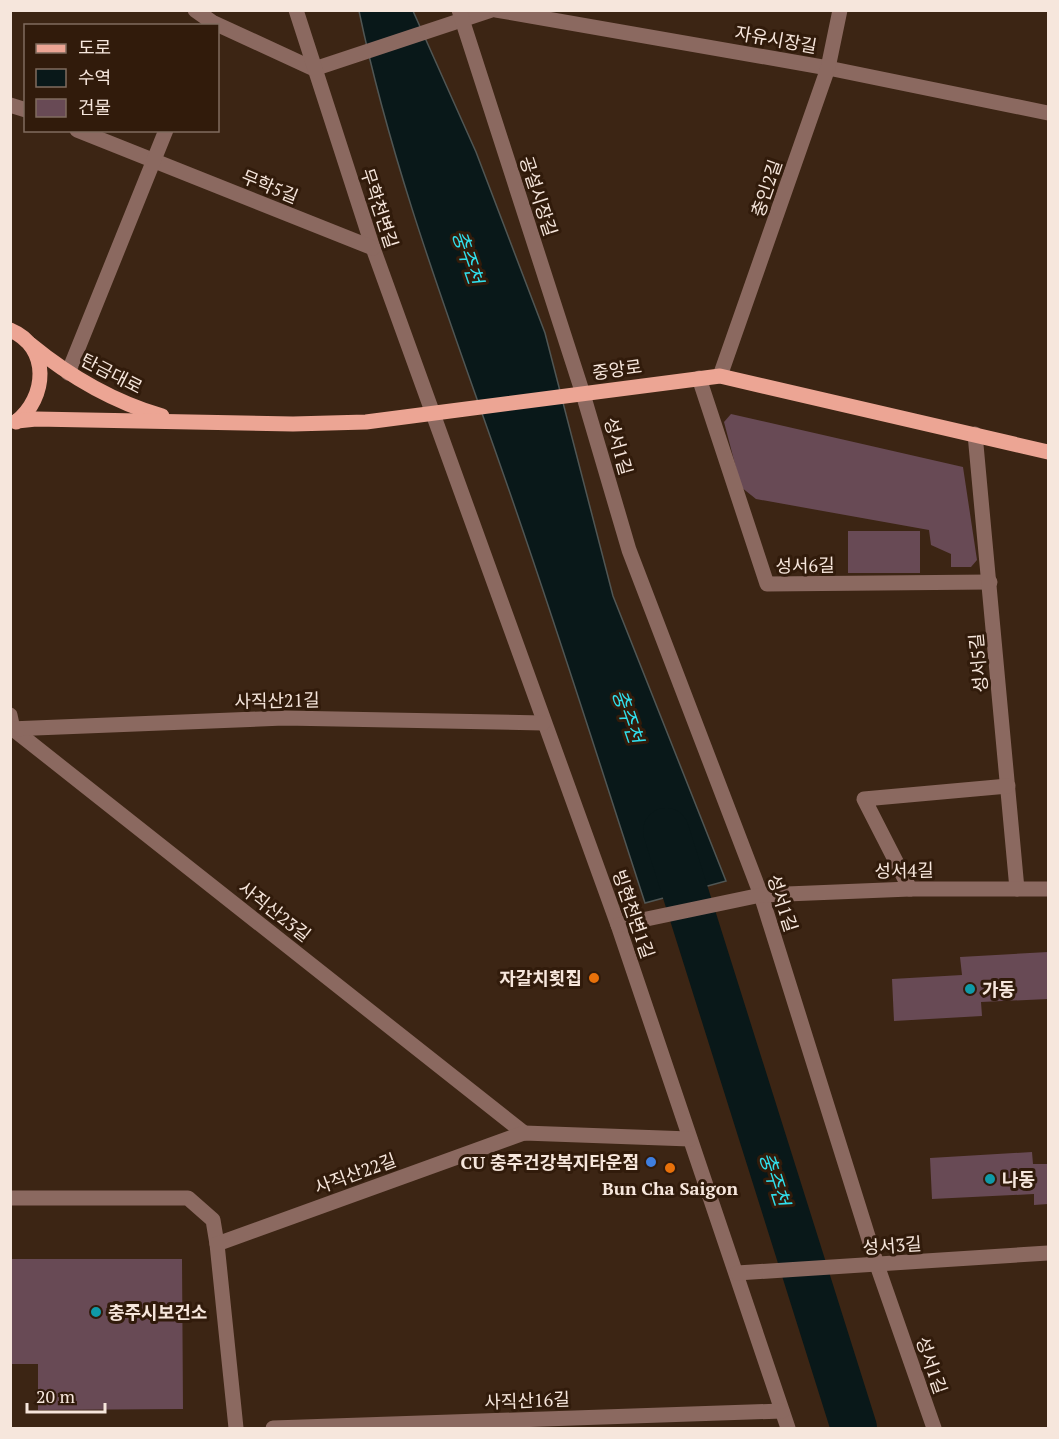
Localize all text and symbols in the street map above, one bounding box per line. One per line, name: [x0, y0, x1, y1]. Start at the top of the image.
street label: 자유시장길: [733, 20, 819, 58]
legend: [24, 24, 219, 132]
text: 도로: [78, 35, 111, 59]
text: 수역: [78, 65, 111, 89]
text: 건물: [78, 95, 111, 119]
street label: 공설시장길: [515, 153, 563, 239]
street label: 충인2길: [745, 156, 787, 220]
street label: 무학5길: [238, 164, 302, 208]
street label: 무학천변길: [356, 165, 404, 251]
water label: 충주천: [446, 227, 491, 290]
street label: 탄금대로: [77, 347, 147, 399]
street label: 중앙로: [591, 354, 643, 384]
street label: 성서1길: [599, 414, 639, 478]
street label: 성서6길: [775, 552, 835, 578]
street label: 성서5길: [963, 632, 993, 694]
water label: 충주천: [606, 686, 651, 749]
street label: 사직산21길: [234, 687, 320, 713]
street label: 성서4길: [874, 857, 934, 883]
street label: 빙현천변1길: [608, 866, 660, 962]
street label: 성서1길: [762, 871, 804, 935]
street label: 사직산23길: [234, 875, 316, 947]
place label: 자갈치횟집: [499, 966, 582, 990]
marker: 자갈치횟집: [587, 971, 601, 985]
place label: 가동: [982, 977, 1015, 1001]
marker: 가동: [963, 982, 977, 996]
street label: 사직산22길: [311, 1147, 399, 1199]
water label: 충주천: [754, 1149, 797, 1212]
place label: CU 충주건강복지타운점: [460, 1150, 639, 1174]
marker: CU 충주건강복지타운점: [644, 1155, 658, 1169]
marker: Bun Cha Saigon: [663, 1161, 677, 1175]
place label: 나동: [1002, 1167, 1035, 1191]
marker: 나동: [983, 1172, 997, 1186]
place label: Bun Cha Saigon: [602, 1176, 738, 1200]
street label: 성서3길: [862, 1231, 922, 1259]
place label: 충주시보건소: [108, 1300, 207, 1324]
marker: 충주시보건소: [89, 1305, 103, 1319]
street label: 성서1길: [911, 1333, 953, 1397]
scale bar: [27, 1376, 105, 1414]
text: 20 m: [36, 1384, 76, 1408]
street label: 사직산16길: [484, 1387, 570, 1413]

